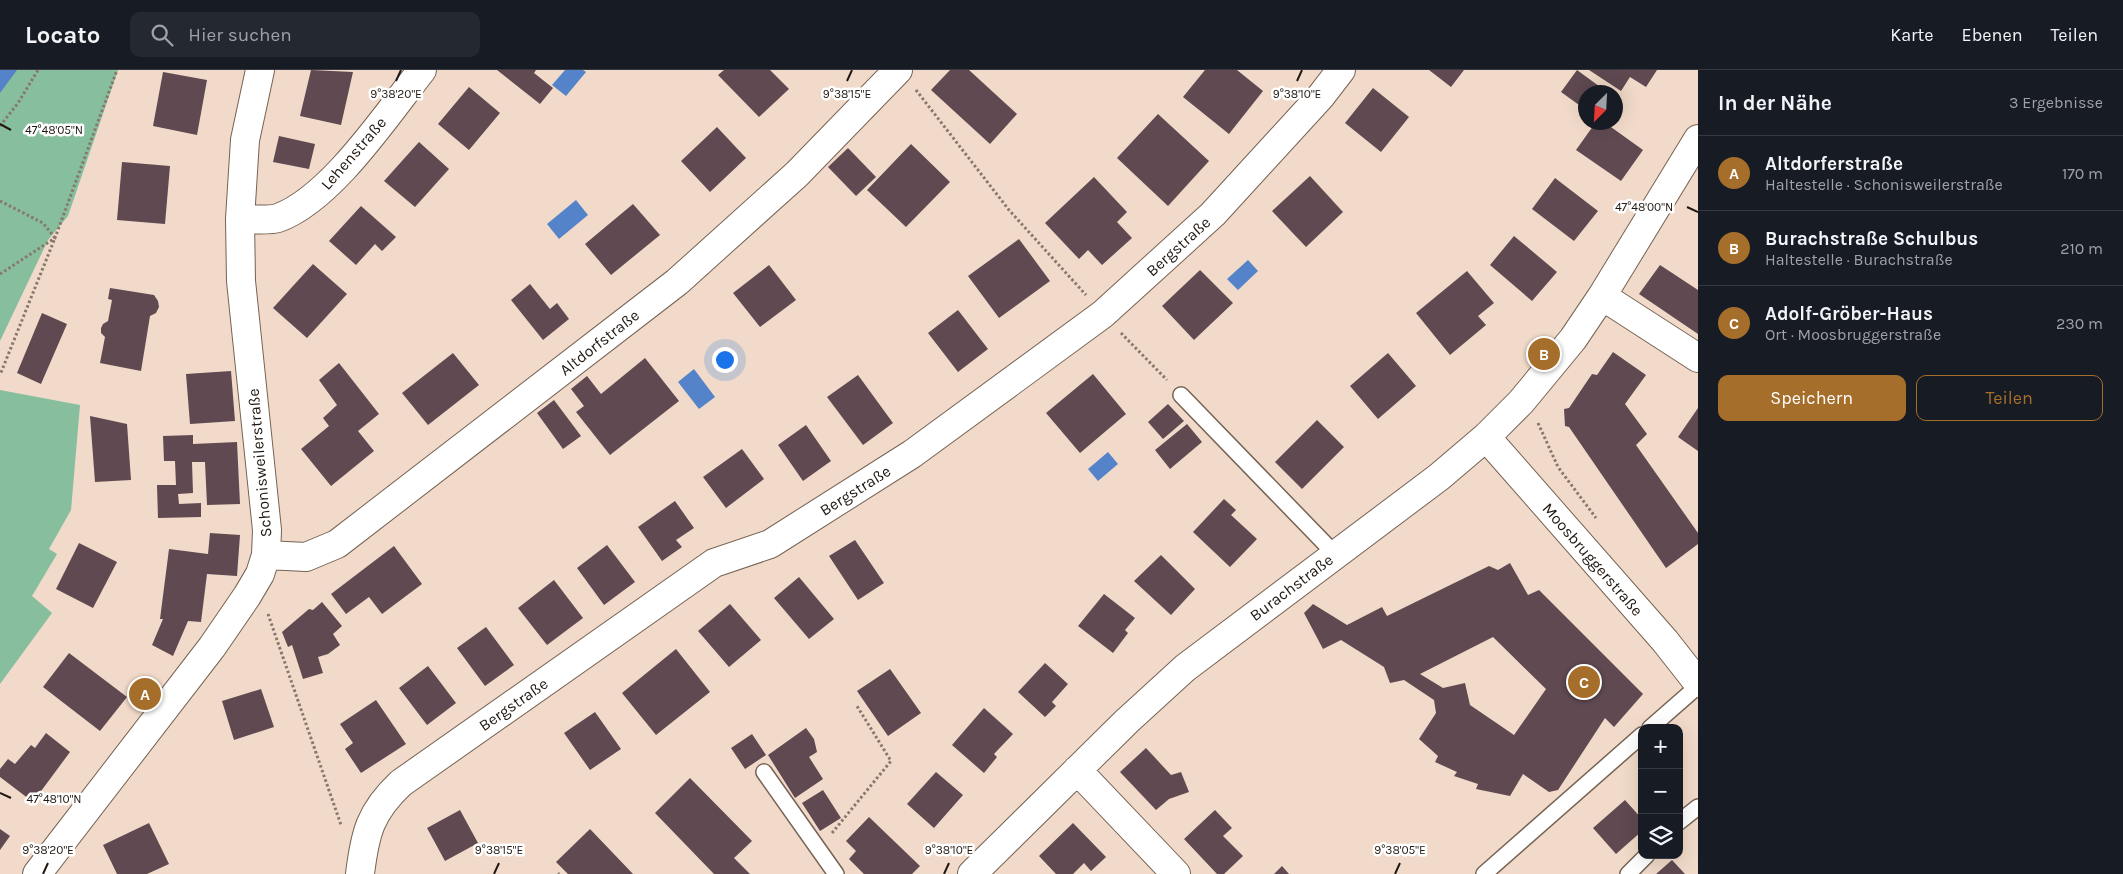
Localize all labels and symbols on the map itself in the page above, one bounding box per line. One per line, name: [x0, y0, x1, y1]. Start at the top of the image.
north arrow: [1578, 85, 1623, 130]
text: 9°38'20"E: [370, 87, 422, 101]
text: 9°38'15"E: [823, 87, 871, 101]
text: 9°38'10"E: [1273, 87, 1321, 101]
street label: Lehenstraße: [317, 113, 390, 194]
text: 47°48'05"N: [25, 123, 83, 137]
text: 47°48'00"N: [1615, 200, 1673, 214]
street label: Bergstraße: [1142, 213, 1214, 280]
street label: Altdorfstraße: [556, 305, 643, 379]
pin: B: [1528, 335, 1560, 373]
your location: [712, 347, 738, 373]
street label: Schonisweilerstraße: [244, 388, 275, 538]
street label: Bergstraße: [816, 461, 894, 520]
street label: Moosbruggerstraße: [1538, 499, 1647, 620]
street label: Burachstraße: [1246, 550, 1337, 625]
pin: C: [1568, 663, 1600, 701]
street label: Bergstraße: [475, 674, 551, 735]
pin: A: [129, 675, 161, 713]
text: 47°48'10"N: [26, 792, 82, 806]
text: 9°38'20"E: [22, 843, 74, 857]
text: 9°38'15"E: [475, 843, 523, 857]
text: 9°38'10"E: [925, 843, 973, 857]
text: 9°38'05"E: [1374, 843, 1426, 857]

